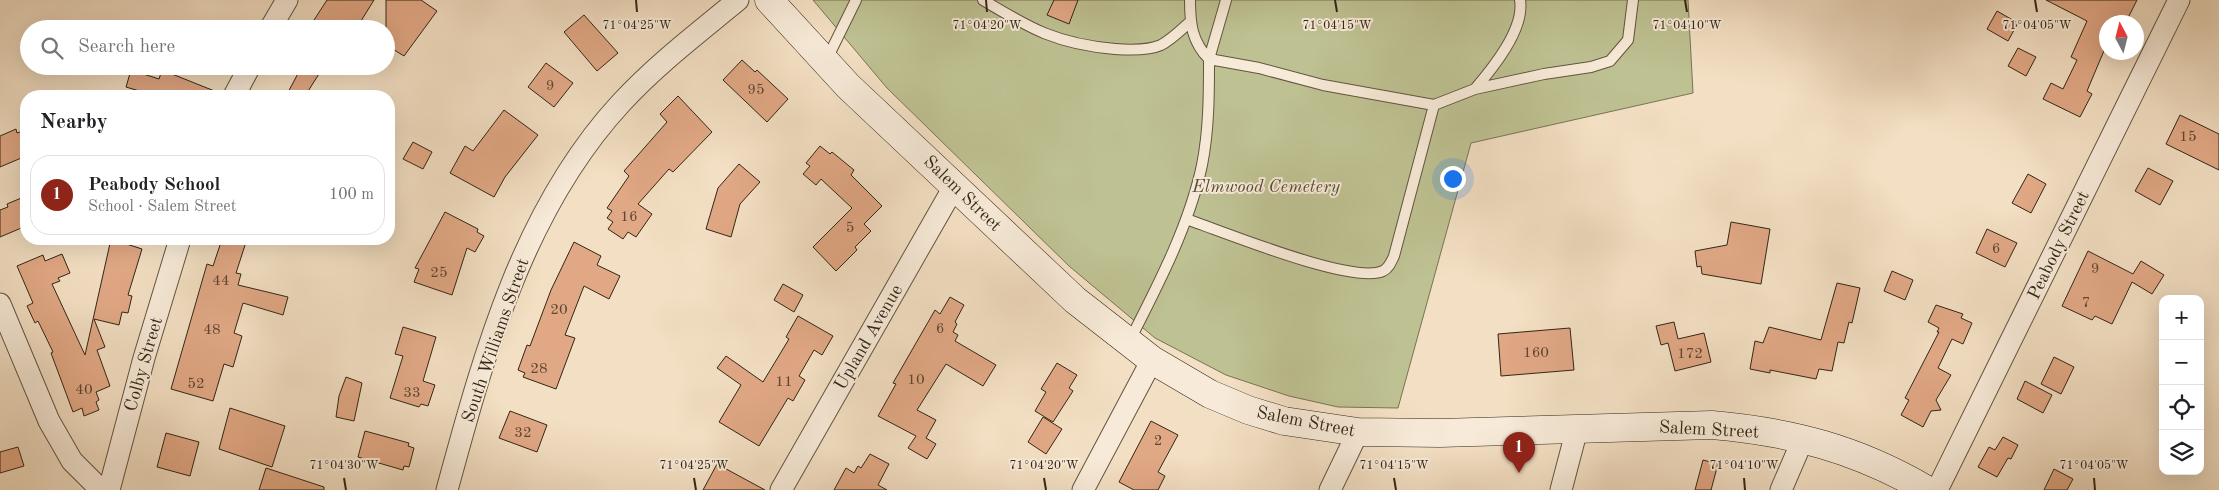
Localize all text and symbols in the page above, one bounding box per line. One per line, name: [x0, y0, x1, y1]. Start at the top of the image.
north arrow: [2099, 15, 2144, 60]
text: 71°04'25"W: [602, 19, 672, 32]
text: 71°04'15"W: [1302, 19, 1372, 32]
text: 71°04'05"W: [2002, 19, 2072, 32]
search box: [20, 20, 395, 75]
text: 71°04'20"W: [952, 20, 1022, 32]
text: 71°04'10"W: [1652, 20, 1722, 32]
icon: search: [38, 34, 66, 62]
text: Search here: [78, 38, 175, 57]
house number: 9: [546, 79, 554, 94]
house number: 95: [747, 83, 765, 98]
text: Nearby: [40, 112, 108, 133]
house number: 15: [2179, 130, 2197, 145]
street label: Salem Street: [920, 152, 1005, 235]
your location: [1440, 166, 1466, 192]
text: Peabody School: [88, 176, 220, 195]
park label: Elmwood Cemetery: [1191, 178, 1341, 196]
text: 1: [52, 187, 62, 203]
text: 100 m: [329, 187, 374, 203]
street label: Peabody Street: [2025, 188, 2093, 303]
text: School · Salem Street: [88, 199, 236, 215]
house number: 16: [620, 210, 638, 225]
house number: 5: [846, 221, 854, 236]
house number: 6: [1992, 242, 2000, 257]
street label: South Williams Street: [459, 256, 533, 425]
house number: 9: [2091, 262, 2099, 277]
house number: 25: [430, 266, 448, 281]
house number: 44: [212, 274, 230, 289]
street label: Upland Avenue: [831, 282, 906, 393]
map controls: [2159, 295, 2204, 475]
button: +: [2159, 295, 2204, 340]
house number: 7: [2082, 296, 2090, 311]
house number: 20: [550, 303, 568, 318]
street label: Colby Street: [122, 315, 166, 414]
house number: 6: [936, 322, 944, 337]
house number: 48: [203, 323, 221, 338]
button: −: [2159, 340, 2204, 385]
house number: 160: [1523, 346, 1549, 361]
house number: 172: [1677, 347, 1703, 362]
house number: 28: [530, 362, 548, 377]
house number: 10: [907, 373, 925, 388]
house number: 11: [775, 375, 793, 390]
house number: 52: [187, 377, 205, 392]
house number: 40: [75, 383, 93, 398]
button: locate: [2159, 385, 2204, 430]
house number: 33: [403, 386, 421, 401]
street label: Salem Street: [1255, 404, 1357, 440]
street label: Salem Street: [1658, 418, 1759, 442]
house number: 32: [514, 426, 532, 441]
button: layers: [2159, 430, 2204, 475]
pin: 1: [1503, 432, 1535, 473]
house number: 2: [1154, 434, 1162, 449]
text: 71°04'25"W: [659, 459, 729, 472]
text: 71°04'15"W: [1359, 459, 1429, 472]
text: 71°04'05"W: [2059, 459, 2129, 472]
text: 71°04'30"W: [309, 460, 379, 472]
text: 71°04'20"W: [1009, 460, 1079, 472]
text: 71°04'10"W: [1709, 460, 1779, 472]

